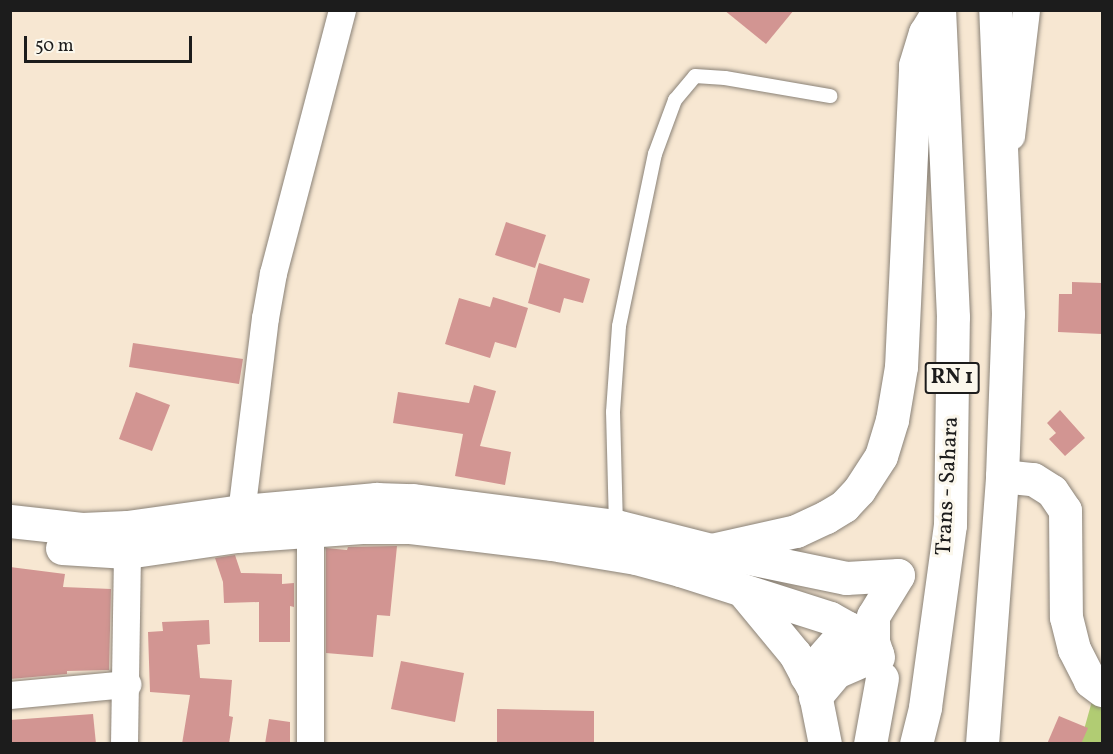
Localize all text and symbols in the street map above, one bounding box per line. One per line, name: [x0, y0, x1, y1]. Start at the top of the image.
scale bar: [27, 24, 195, 62]
text: 50 m: [35, 34, 74, 59]
road number: RN 1: [924, 360, 980, 396]
street label: Trans - Sahara: [931, 415, 965, 557]

